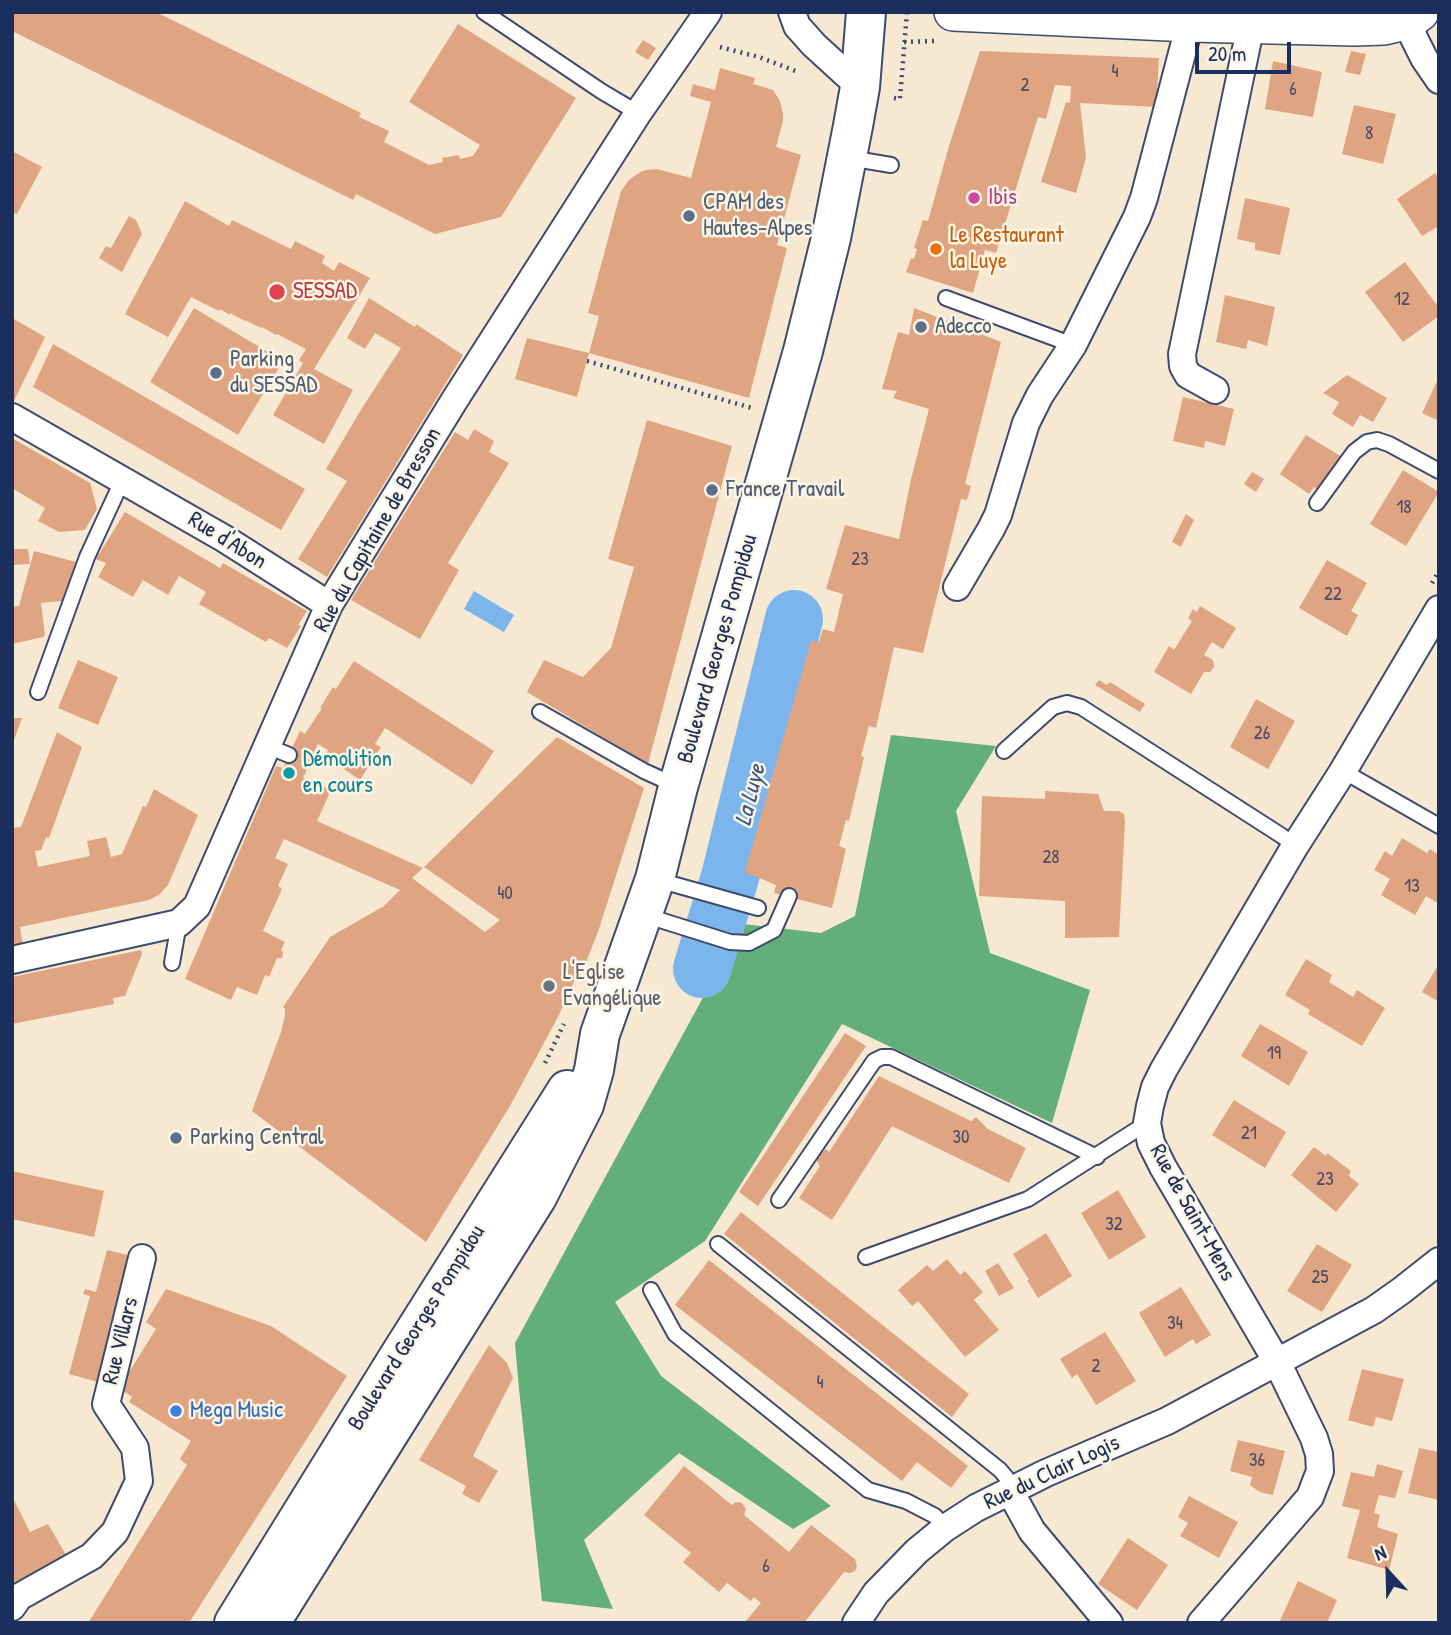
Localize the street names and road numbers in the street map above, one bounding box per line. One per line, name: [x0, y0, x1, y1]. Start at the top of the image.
street label: Rue du Capitaine de Bresson: [308, 423, 448, 637]
street label: Rue d'Abon: [183, 506, 271, 576]
street label: Boulevard Georges Pompidou: [672, 531, 764, 767]
street label: Rue de Saint-Mens: [1143, 1140, 1241, 1286]
street label: Boulevard Georges Pompidou: [343, 1220, 491, 1436]
street label: Rue Villars: [97, 1295, 145, 1387]
street label: Rue du Clair Logis: [980, 1430, 1124, 1516]

